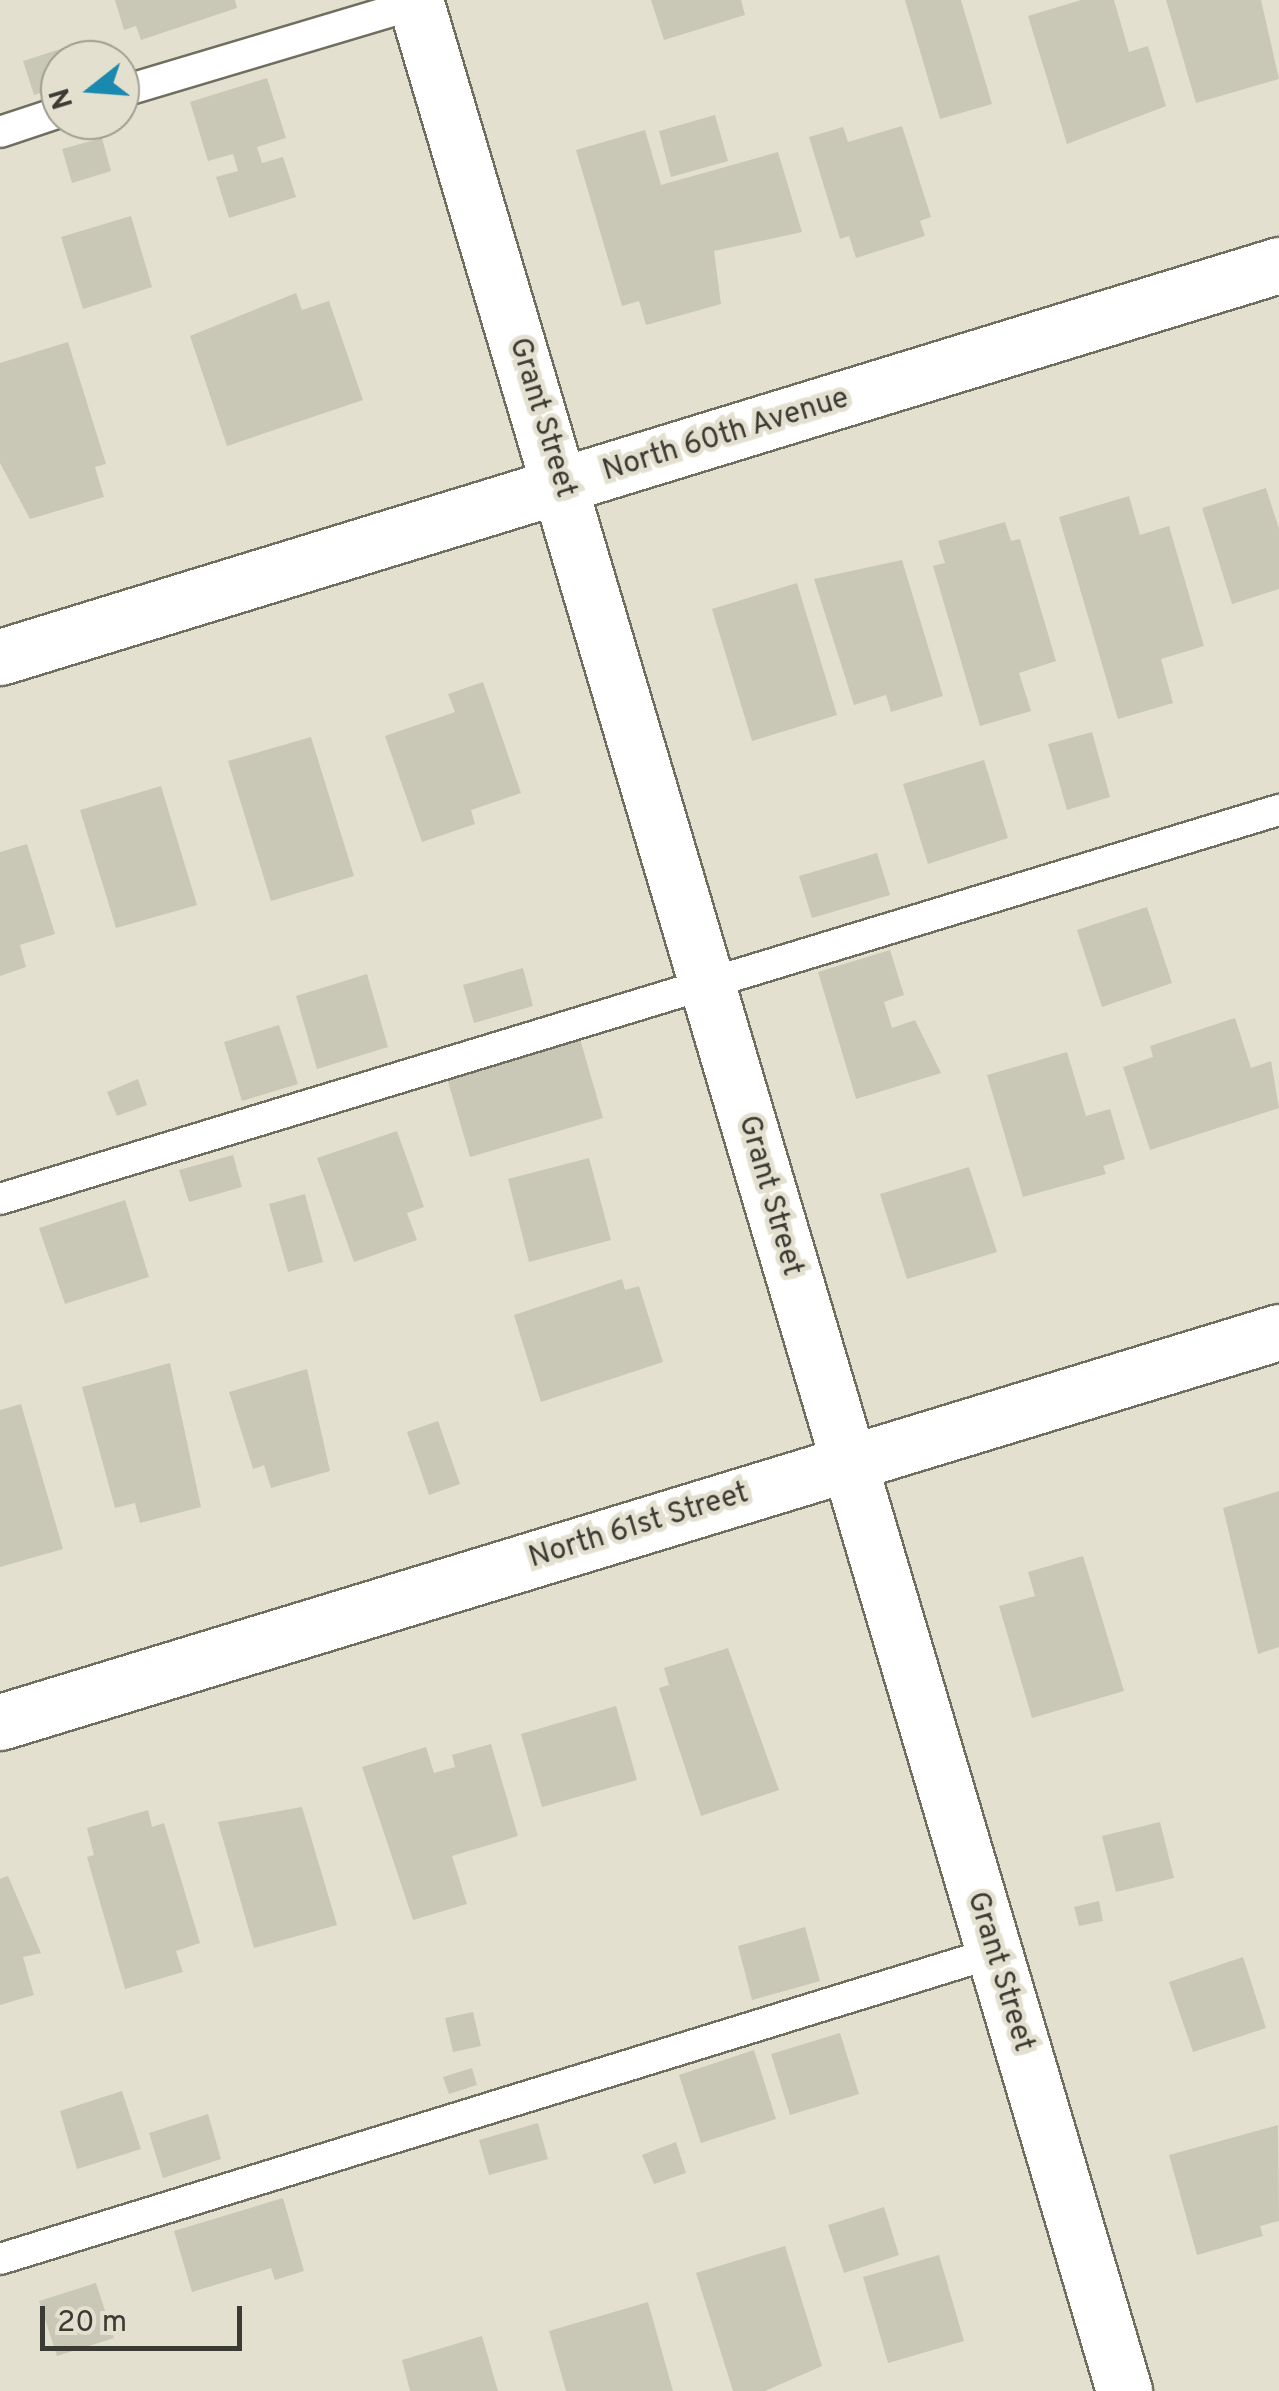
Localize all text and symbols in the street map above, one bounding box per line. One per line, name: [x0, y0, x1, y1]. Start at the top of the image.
north arrow: [40, 40, 140, 140]
text: N: [43, 83, 83, 113]
street label: Grant Street: [500, 334, 582, 502]
street label: North 60th Avenue: [598, 381, 854, 491]
street label: Grant Street: [729, 1112, 809, 1280]
street label: North 61st Street: [525, 1476, 753, 1578]
street label: Grant Street: [958, 1888, 1040, 2056]
scale bar: [45, 2286, 248, 2348]
text: 20 m: [57, 2305, 127, 2342]

